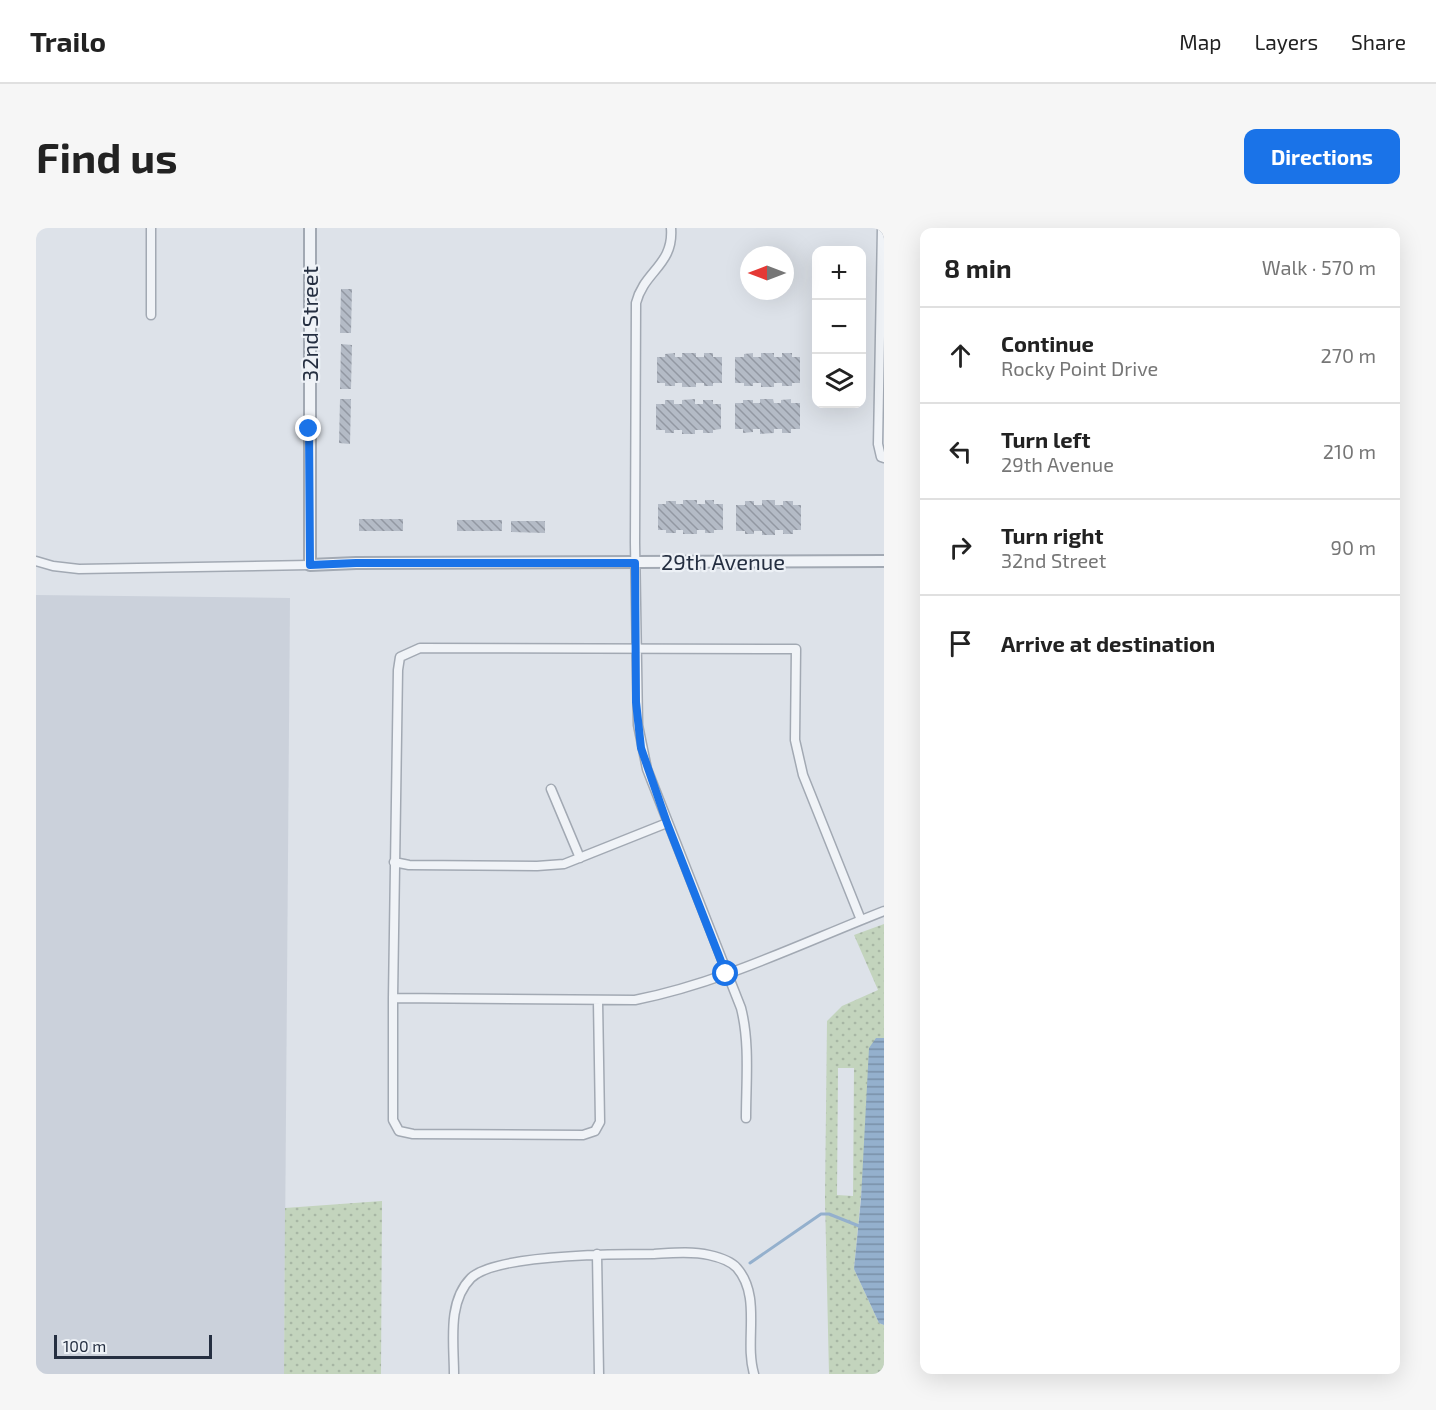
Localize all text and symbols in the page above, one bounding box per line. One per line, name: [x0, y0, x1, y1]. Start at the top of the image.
text: Trailo: [30, 24, 106, 58]
text: Map: [1179, 29, 1221, 54]
text: Layers: [1254, 29, 1318, 54]
text: Share: [1351, 29, 1406, 54]
button: Directions: [1244, 129, 1400, 184]
text: Find us: [36, 131, 178, 181]
north arrow: [740, 246, 794, 300]
map controls: [812, 246, 866, 408]
button: +: [812, 246, 866, 300]
text: 8 min: [944, 252, 1012, 283]
text: Walk · 570 m: [1262, 255, 1376, 279]
street label: 32nd Street: [296, 266, 322, 382]
button: −: [812, 300, 866, 354]
text: Continue: [1001, 330, 1094, 356]
icon: ahead: [944, 339, 977, 372]
text: 270 m: [1320, 343, 1376, 367]
button: layers: [812, 354, 866, 408]
text: Rocky Point Drive: [1001, 356, 1158, 380]
route end: [295, 415, 321, 441]
text: Turn left: [1001, 426, 1090, 452]
icon: left: [944, 435, 977, 468]
text: 210 m: [1323, 439, 1376, 463]
text: 29th Avenue: [1001, 452, 1114, 476]
text: Turn right: [1001, 522, 1103, 548]
icon: right: [944, 531, 977, 564]
text: 90 m: [1331, 535, 1376, 559]
street label: 29th Avenue: [661, 548, 785, 574]
text: 32nd Street: [1001, 548, 1106, 572]
icon: arrive: [944, 627, 977, 660]
text: Arrive at destination: [1001, 630, 1215, 656]
route start: [712, 960, 738, 986]
scale bar: [54, 1332, 212, 1360]
text: 100 m: [63, 1336, 106, 1355]

